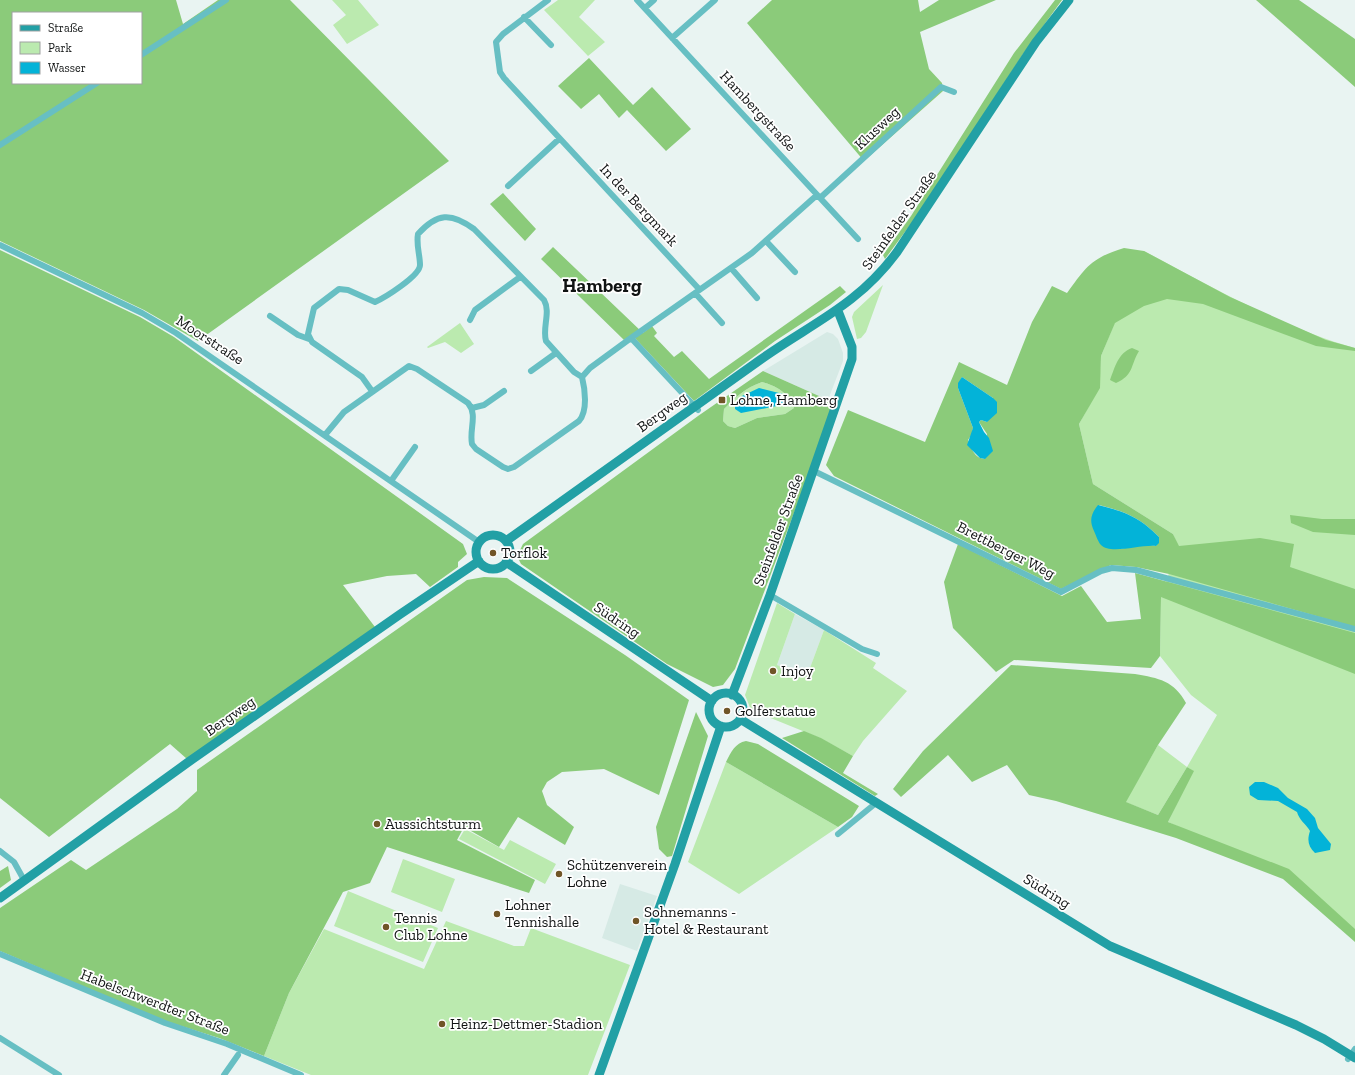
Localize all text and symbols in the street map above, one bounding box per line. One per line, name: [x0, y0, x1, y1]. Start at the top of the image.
legend: [12, 12, 142, 84]
text: Straße: [48, 21, 84, 35]
text: Park: [48, 41, 73, 55]
text: Wasser: [48, 61, 86, 75]
street label: Hambergstraße: [716, 67, 800, 155]
street label: Klusweg: [851, 103, 903, 153]
street label: In der Bergmark: [596, 160, 682, 250]
street label: Steinfelder Straße: [858, 167, 940, 273]
district label: Hamberg: [562, 274, 642, 297]
street label: Moorstraße: [173, 311, 247, 369]
street label: Bergweg: [634, 388, 690, 436]
place label: Lohne, Hamberg: [730, 391, 837, 409]
marker: Lohne, Hamberg: [717, 395, 727, 405]
street label: Steinfelder Straße: [749, 472, 807, 588]
street label: Brettberger Weg: [954, 518, 1058, 582]
place label: Torflok: [501, 544, 548, 562]
marker: Torflok: [488, 548, 498, 558]
street label: Südring: [590, 598, 644, 642]
place label: Injoy: [781, 662, 814, 680]
marker: Injoy: [768, 666, 778, 676]
street label: Bergweg: [201, 692, 259, 740]
place label: Golferstatue: [735, 702, 816, 720]
marker: Golferstatue: [722, 706, 732, 716]
place label: Aussichtsturm: [385, 815, 481, 833]
marker: Aussichtsturm: [372, 819, 382, 829]
place label: Schützenverein Lohne: [567, 856, 668, 891]
marker: Schützenverein Lohne: [554, 869, 564, 879]
street label: Südring: [1020, 870, 1074, 912]
place label: Lohner Tennishalle: [505, 896, 579, 931]
place label: Sohnemanns - Hotel & Restaurant: [644, 903, 769, 938]
place label: Tennis Club Lohne: [394, 909, 467, 944]
marker: Lohner Tennishalle: [492, 909, 502, 919]
marker: Sohnemanns - Hotel & Restaurant: [631, 916, 641, 926]
marker: Tennis Club Lohne: [381, 922, 391, 932]
street label: Habelschwerdter Straße: [78, 965, 232, 1039]
place label: Heinz-Dettmer-Stadion: [450, 1015, 603, 1033]
marker: Heinz-Dettmer-Stadion: [437, 1019, 447, 1029]

